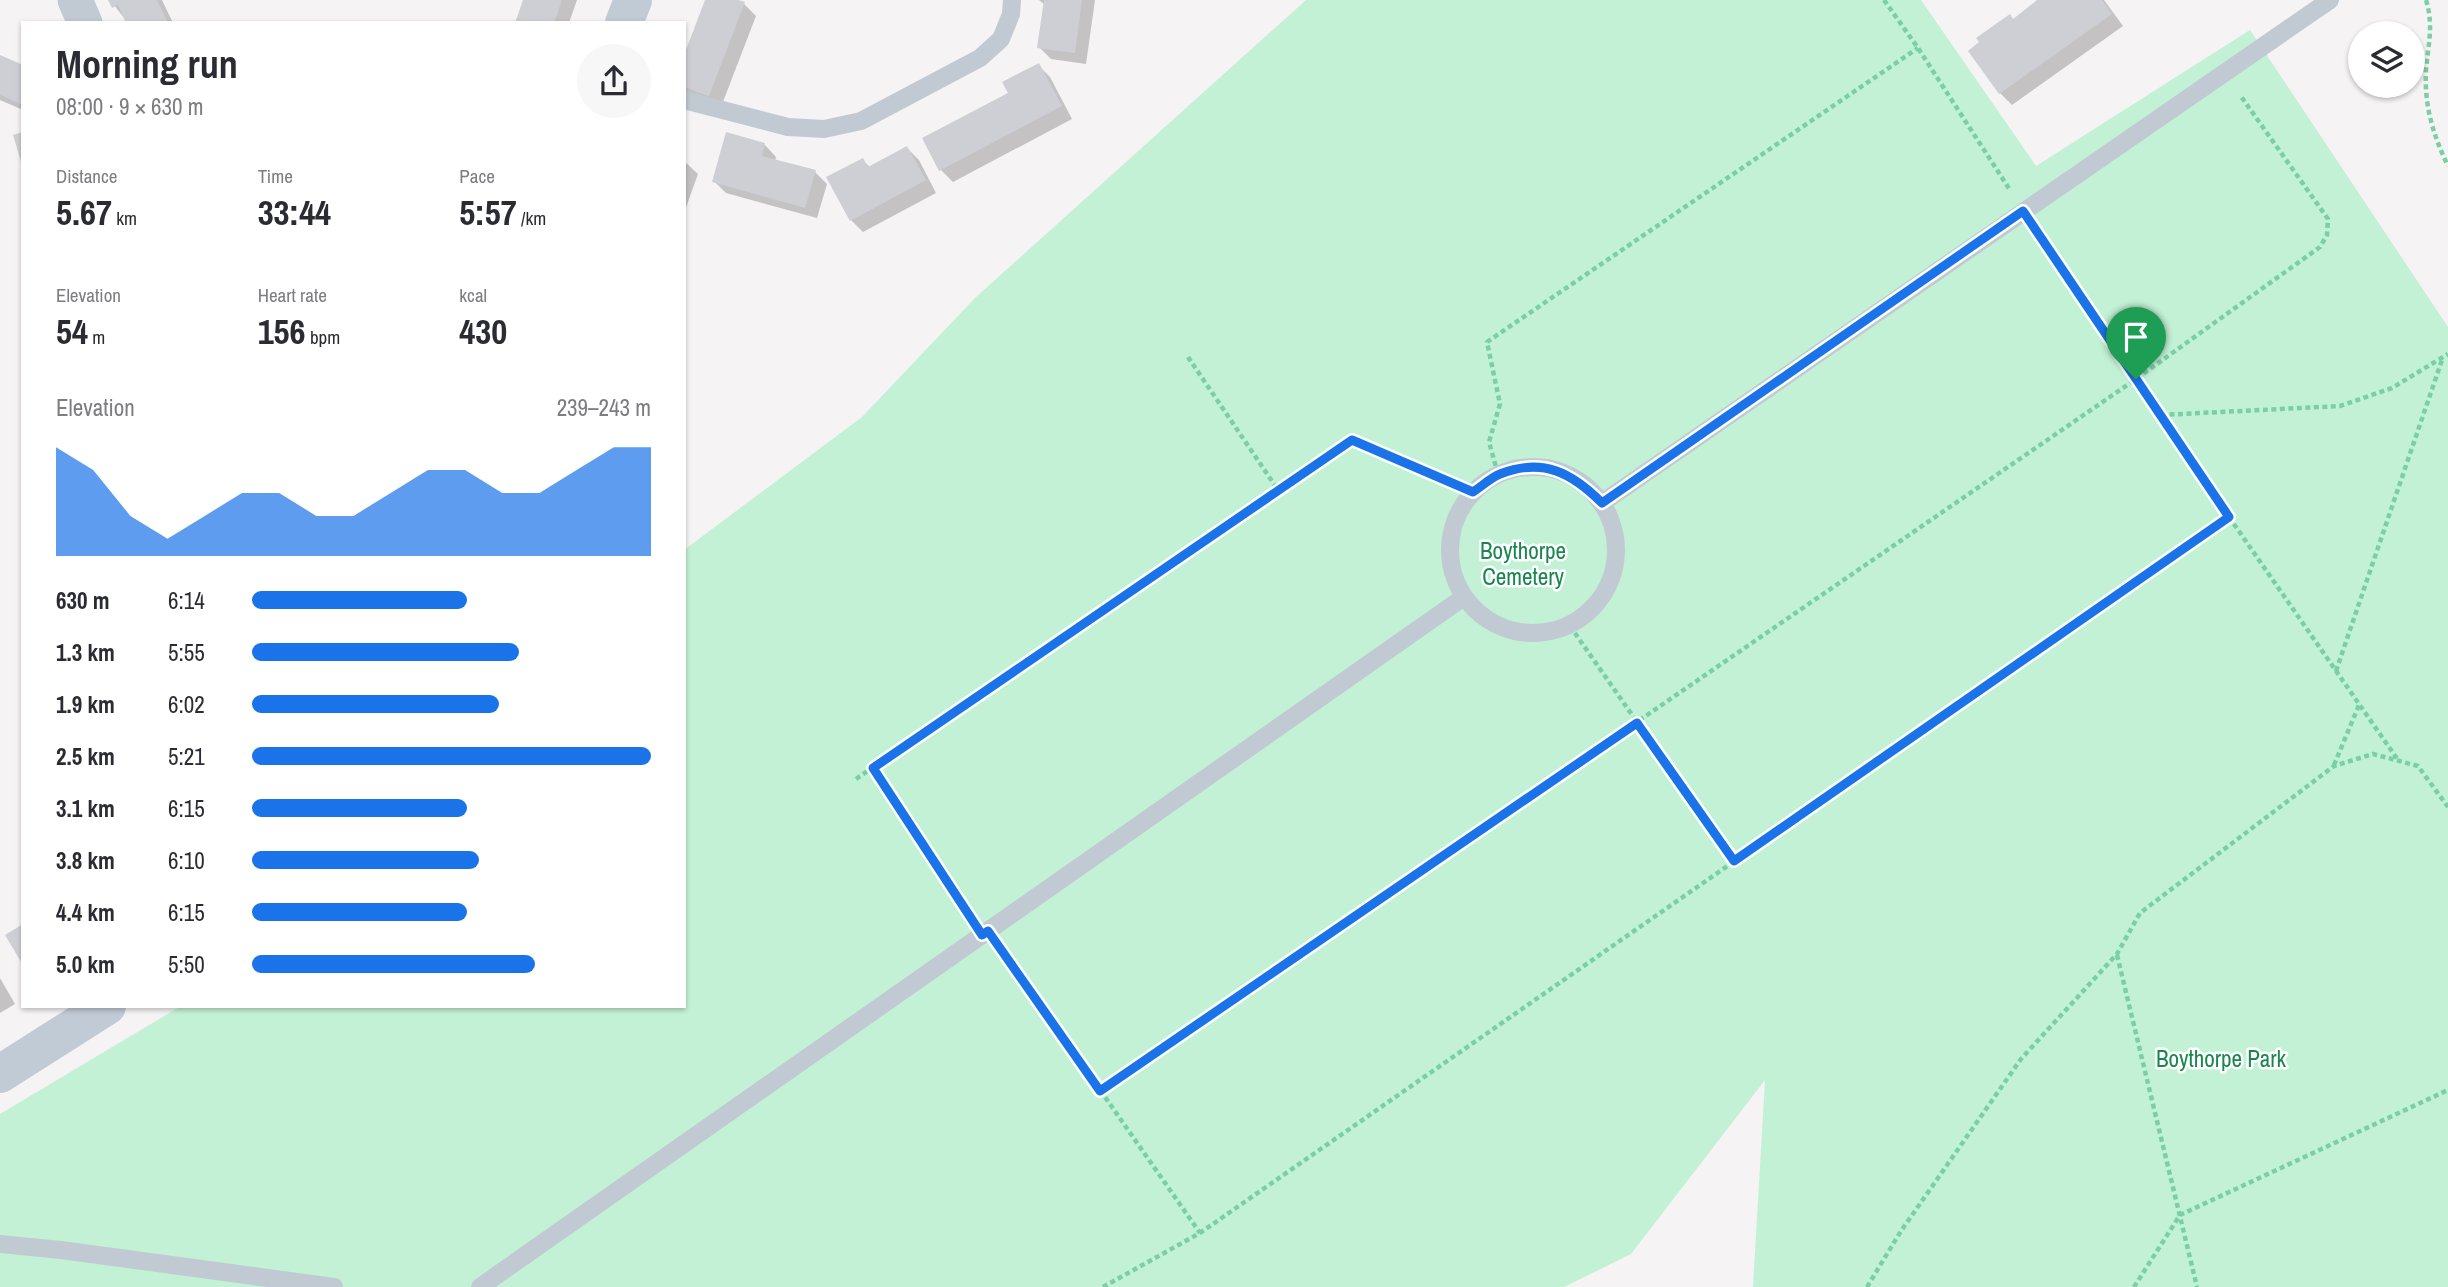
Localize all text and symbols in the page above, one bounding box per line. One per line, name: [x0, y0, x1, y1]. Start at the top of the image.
map controls: [2348, 21, 2425, 98]
button: layers: [2348, 21, 2425, 98]
text: Morning run: [56, 39, 238, 90]
button: share: [577, 44, 651, 118]
text: 08:00 · 9 × 630 m: [56, 91, 203, 122]
text: Distance: [56, 163, 117, 189]
text: Time: [258, 163, 293, 189]
text: Pace: [459, 163, 495, 189]
text: 5.67: [56, 189, 112, 236]
text: 33:44: [258, 189, 331, 236]
text: 5:57: [459, 189, 517, 236]
text: km: [112, 205, 137, 231]
text: /km: [517, 205, 546, 231]
text: Elevation: [56, 282, 121, 308]
text: Heart rate: [258, 282, 327, 308]
text: kcal: [459, 282, 487, 308]
pin: [2106, 307, 2166, 379]
text: 54: [56, 308, 88, 355]
text: 156: [258, 308, 306, 355]
text: 430: [459, 308, 507, 355]
icon: arrive: [2117, 318, 2155, 356]
text: m: [88, 324, 105, 350]
text: bpm: [306, 324, 340, 350]
text: Elevation: [56, 392, 135, 423]
text: 239–243 m: [557, 392, 651, 423]
park label: Boythorpe Cemetery: [1480, 535, 1566, 592]
text: 630 m: [56, 585, 109, 616]
text: 6:14: [168, 585, 205, 616]
text: 1.3 km: [56, 637, 115, 668]
text: 5:55: [168, 637, 205, 668]
text: 1.9 km: [56, 689, 115, 720]
text: 6:02: [168, 689, 205, 720]
text: 2.5 km: [56, 741, 115, 772]
text: 5:21: [168, 741, 205, 772]
text: 3.1 km: [56, 793, 115, 824]
text: 6:15: [168, 793, 205, 824]
text: 3.8 km: [56, 845, 115, 876]
text: 6:10: [168, 845, 205, 876]
text: 4.4 km: [56, 897, 115, 928]
text: 6:15: [168, 897, 205, 928]
text: 5.0 km: [56, 949, 115, 980]
text: 5:50: [168, 949, 205, 980]
park label: Boythorpe Park: [2156, 1043, 2287, 1074]

